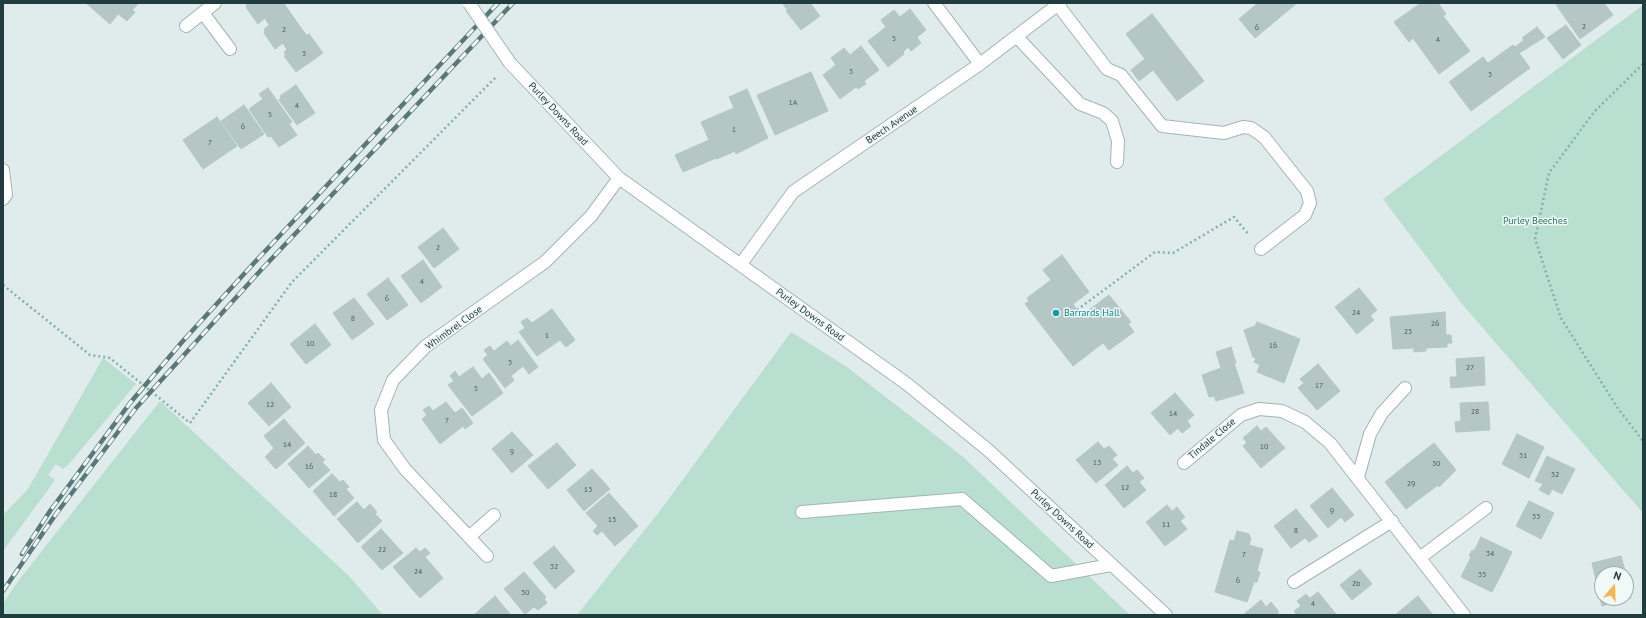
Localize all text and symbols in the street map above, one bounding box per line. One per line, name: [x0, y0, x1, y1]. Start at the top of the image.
house number: 2: [1582, 22, 1586, 32]
house number: 6: [1255, 23, 1259, 33]
house number: 2: [282, 25, 286, 35]
house number: 5: [892, 34, 896, 44]
house number: 4: [1436, 35, 1440, 45]
house number: 3: [302, 49, 306, 59]
house number: 3: [849, 67, 853, 77]
house number: 3: [1488, 70, 1492, 80]
street label: Purley Downs Road: [526, 80, 590, 148]
house number: 1A: [788, 98, 798, 108]
house number: 4: [295, 101, 299, 111]
street label: Beech Avenue: [864, 103, 920, 147]
house number: 5: [268, 110, 272, 120]
house number: 6: [241, 122, 245, 132]
house number: 1: [732, 125, 736, 135]
house number: 7: [208, 138, 212, 148]
park label: Purley Beeches: [1503, 215, 1567, 227]
house number: 2: [436, 243, 440, 253]
house number: 4: [420, 277, 424, 287]
street label: Purley Downs Road: [773, 286, 847, 344]
house number: 6: [385, 294, 389, 304]
street label: Whimbrel Close: [423, 303, 485, 353]
place label: Barrards Hall: [1064, 307, 1120, 319]
marker: Barrards Hall: [1051, 308, 1061, 318]
house number: 24: [1352, 308, 1360, 318]
house number: 8: [351, 314, 355, 324]
house number: 26: [1431, 319, 1439, 329]
house number: 25: [1404, 327, 1412, 337]
house number: 1: [545, 331, 549, 341]
house number: 10: [306, 339, 314, 349]
house number: 16: [1269, 341, 1277, 351]
house number: 3: [508, 358, 512, 368]
house number: 27: [1466, 363, 1474, 373]
house number: 17: [1315, 381, 1323, 391]
house number: 5: [474, 384, 478, 394]
house number: 12: [266, 400, 274, 410]
house number: 28: [1471, 407, 1479, 417]
house number: 14: [1169, 409, 1177, 419]
house number: 7: [445, 416, 449, 426]
street label: Tindale Close: [1186, 416, 1238, 462]
house number: 14: [283, 440, 291, 450]
house number: 10: [1260, 442, 1268, 452]
house number: 9: [510, 447, 514, 457]
house number: 31: [1519, 451, 1527, 461]
house number: 13: [1093, 458, 1101, 468]
house number: 30: [1432, 459, 1440, 469]
house number: 16: [305, 462, 313, 472]
house number: 32: [1551, 470, 1559, 480]
house number: 29: [1407, 479, 1415, 489]
house number: 12: [1121, 483, 1129, 493]
house number: 13: [584, 485, 592, 495]
street label: Purley Downs Road: [1028, 487, 1096, 551]
house number: 18: [329, 490, 337, 500]
house number: 9: [1330, 506, 1334, 516]
house number: 33: [1532, 512, 1540, 522]
house number: 15: [608, 515, 616, 525]
house number: 11: [1162, 520, 1170, 530]
house number: 8: [1294, 526, 1298, 536]
house number: 22: [378, 545, 386, 555]
house number: 34: [1486, 549, 1494, 559]
house number: 7: [1242, 550, 1246, 560]
house number: 32: [550, 562, 558, 572]
north arrow: [1594, 566, 1634, 606]
house number: 24: [414, 567, 422, 577]
text: N: [1612, 568, 1623, 583]
house number: 35: [1478, 570, 1486, 580]
house number: 6: [1236, 576, 1240, 586]
house number: 2b: [1352, 579, 1360, 589]
house number: 30: [521, 588, 529, 598]
house number: 4: [1311, 599, 1315, 609]

